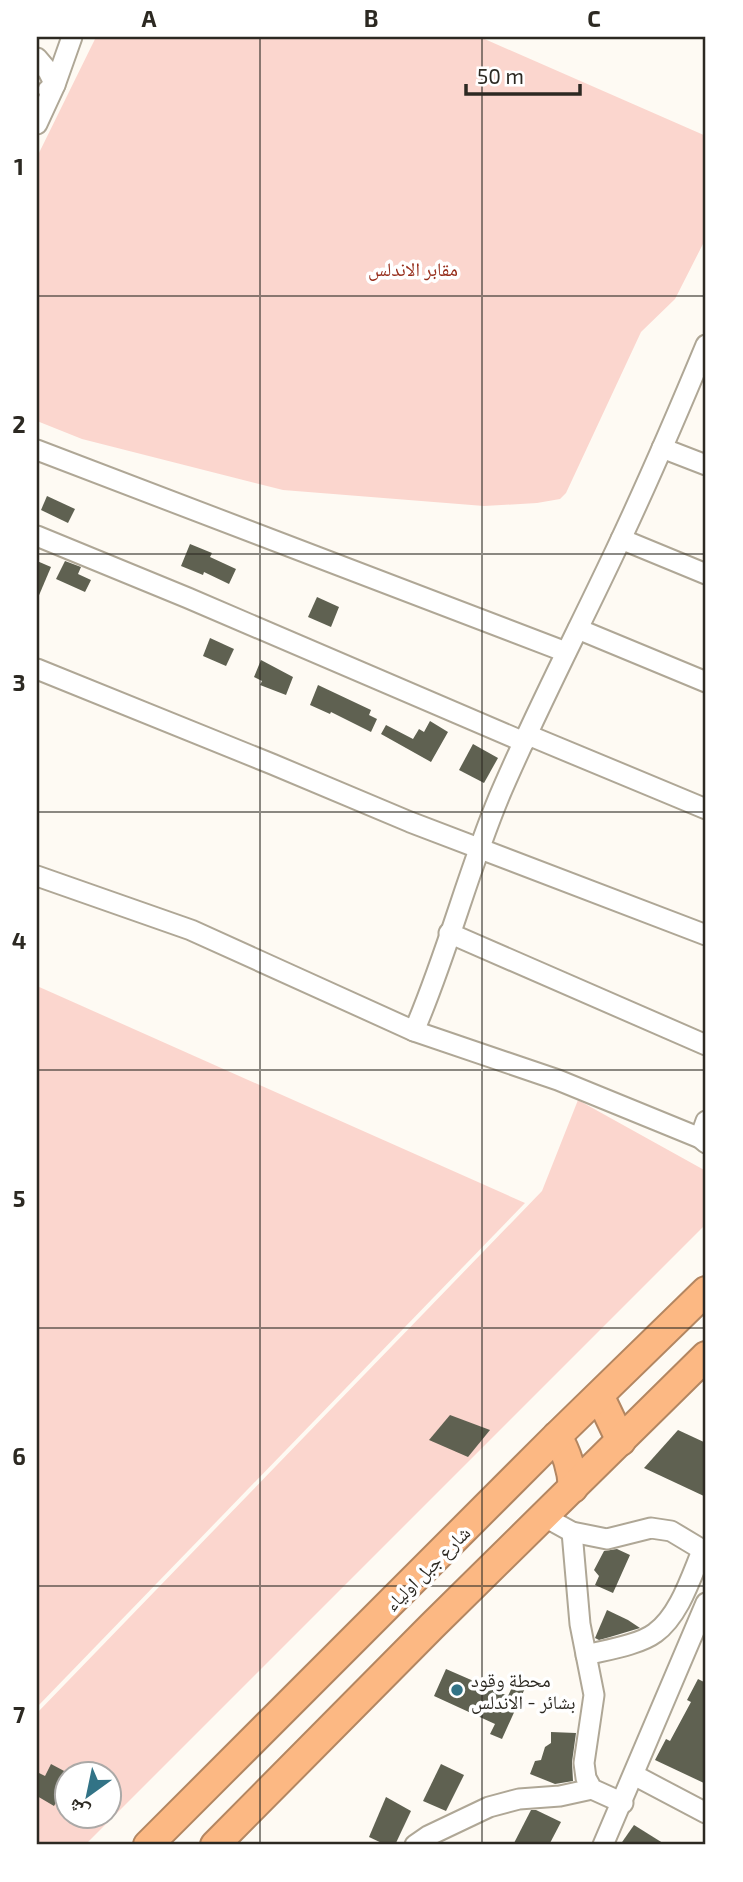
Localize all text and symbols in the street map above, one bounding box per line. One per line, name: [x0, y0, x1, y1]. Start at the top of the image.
text: A: [141, 4, 157, 32]
text: B: [364, 4, 378, 32]
text: C: [587, 4, 601, 32]
scale bar: [466, 52, 580, 96]
text: 50 m: [477, 63, 524, 88]
text: 1: [14, 152, 24, 180]
park label: مقابر الاندلس: [368, 257, 458, 281]
text: 2: [12, 410, 26, 438]
text: 3: [12, 668, 26, 696]
text: 4: [12, 926, 26, 954]
text: 5: [13, 1184, 25, 1212]
text: 6: [12, 1442, 26, 1470]
street label: شارع جبل اولياء: [380, 1521, 475, 1616]
place label: محطة وقود بشائر - الاندلس: [471, 1668, 575, 1714]
marker: محطة وقود بشائر - الاندلس: [449, 1682, 465, 1698]
text: 7: [13, 1700, 25, 1728]
north arrow: [52, 1759, 122, 1829]
text: ش: [64, 1794, 94, 1825]

